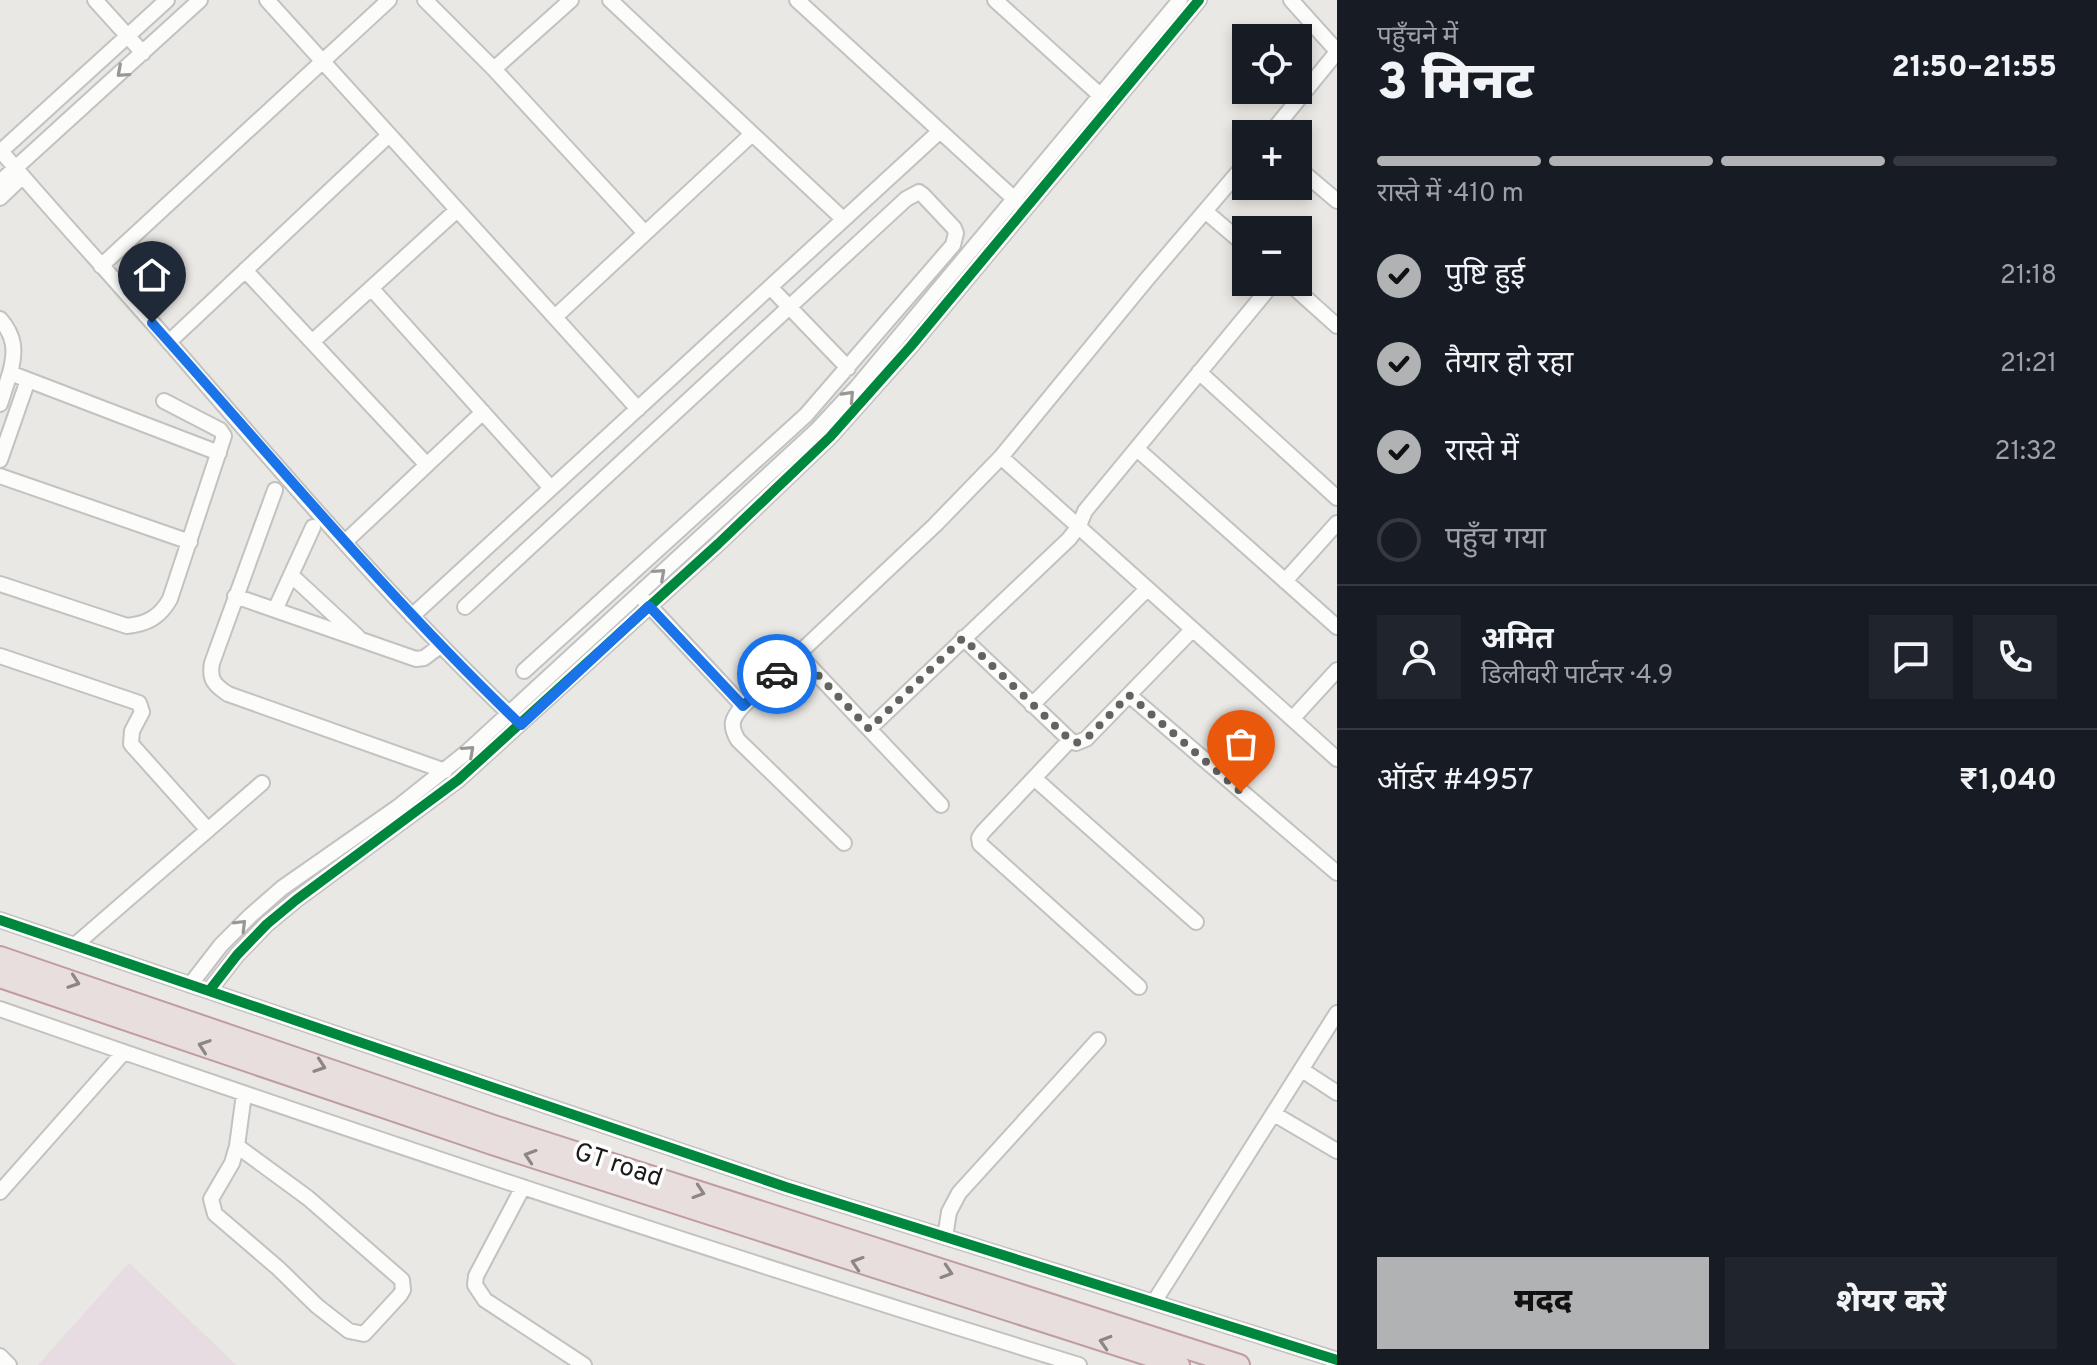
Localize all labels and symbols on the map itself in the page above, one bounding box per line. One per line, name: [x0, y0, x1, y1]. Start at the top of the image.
one-way arrow: [117, 62, 131, 77]
pin: [118, 241, 186, 323]
one-way arrow: [839, 390, 853, 405]
one-way arrow: [650, 569, 665, 583]
courier: [737, 634, 817, 714]
pin: [1207, 710, 1275, 792]
one-way arrow: [459, 746, 474, 760]
one-way arrow: [231, 920, 246, 935]
one-way arrow: [66, 973, 80, 989]
one-way arrow: [198, 1040, 212, 1056]
one-way arrow: [312, 1057, 326, 1073]
street label: GT road: [570, 1136, 666, 1196]
one-way arrow: [524, 1150, 538, 1166]
one-way arrow: [692, 1183, 706, 1199]
one-way arrow: [851, 1256, 864, 1272]
one-way arrow: [940, 1263, 953, 1279]
one-way arrow: [1099, 1335, 1113, 1351]

